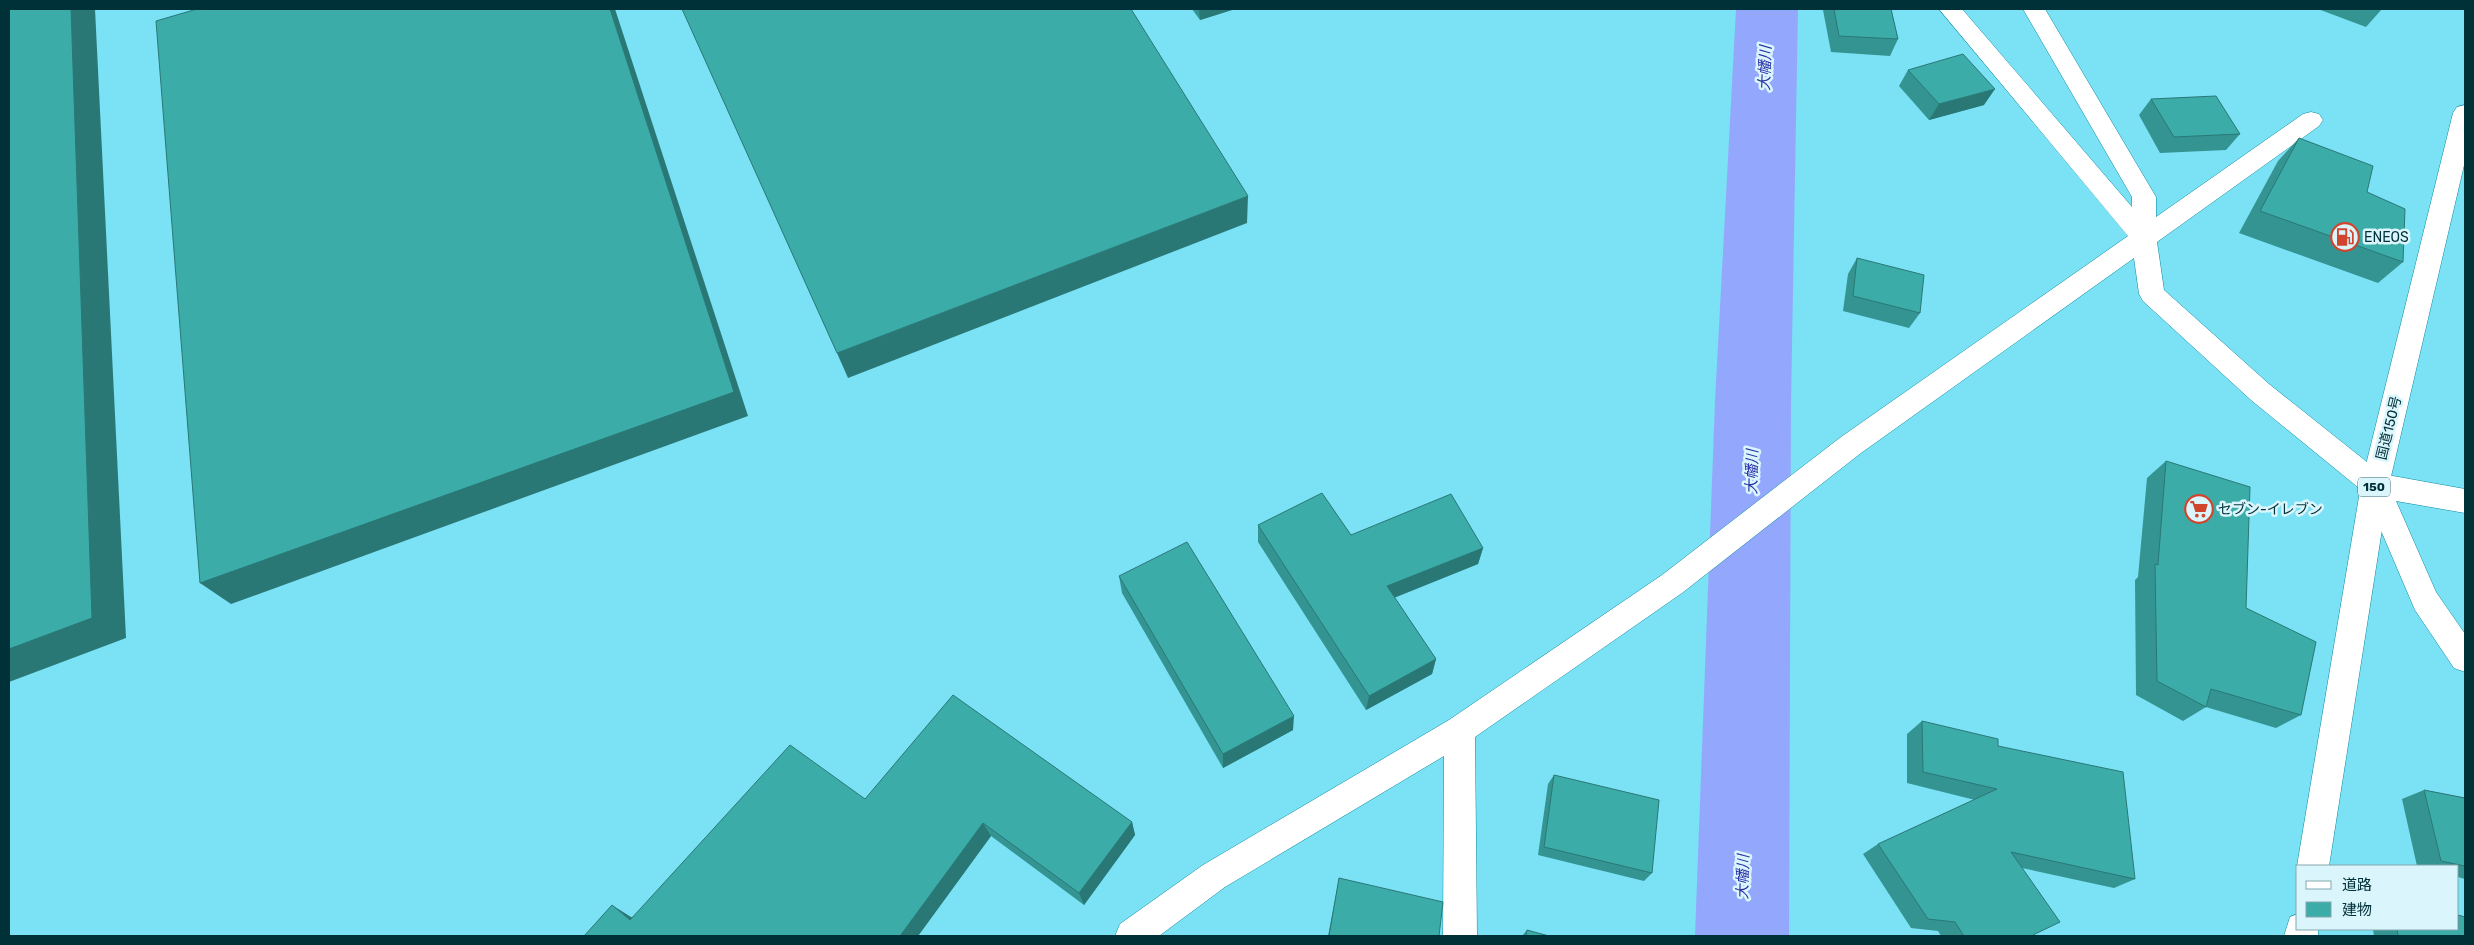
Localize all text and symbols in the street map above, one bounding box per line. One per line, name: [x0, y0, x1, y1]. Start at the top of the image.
water label: 大幡川: [1755, 43, 1775, 91]
fuel station icon: ENEOS: [2330, 222, 2360, 252]
place label: ENEOS: [2364, 229, 2409, 246]
street label: 国道150号: [2373, 394, 2405, 462]
water label: 大幡川: [1743, 447, 1761, 495]
road number: 150: [2358, 478, 2390, 497]
supermarket icon: セブン-イレブン: [2184, 494, 2214, 524]
place label: セブン-イレブン: [2218, 501, 2323, 518]
water label: 大幡川: [1734, 852, 1752, 900]
legend: [2296, 865, 2459, 930]
text: 道路: [2342, 876, 2372, 894]
text: 建物: [2342, 901, 2372, 919]

